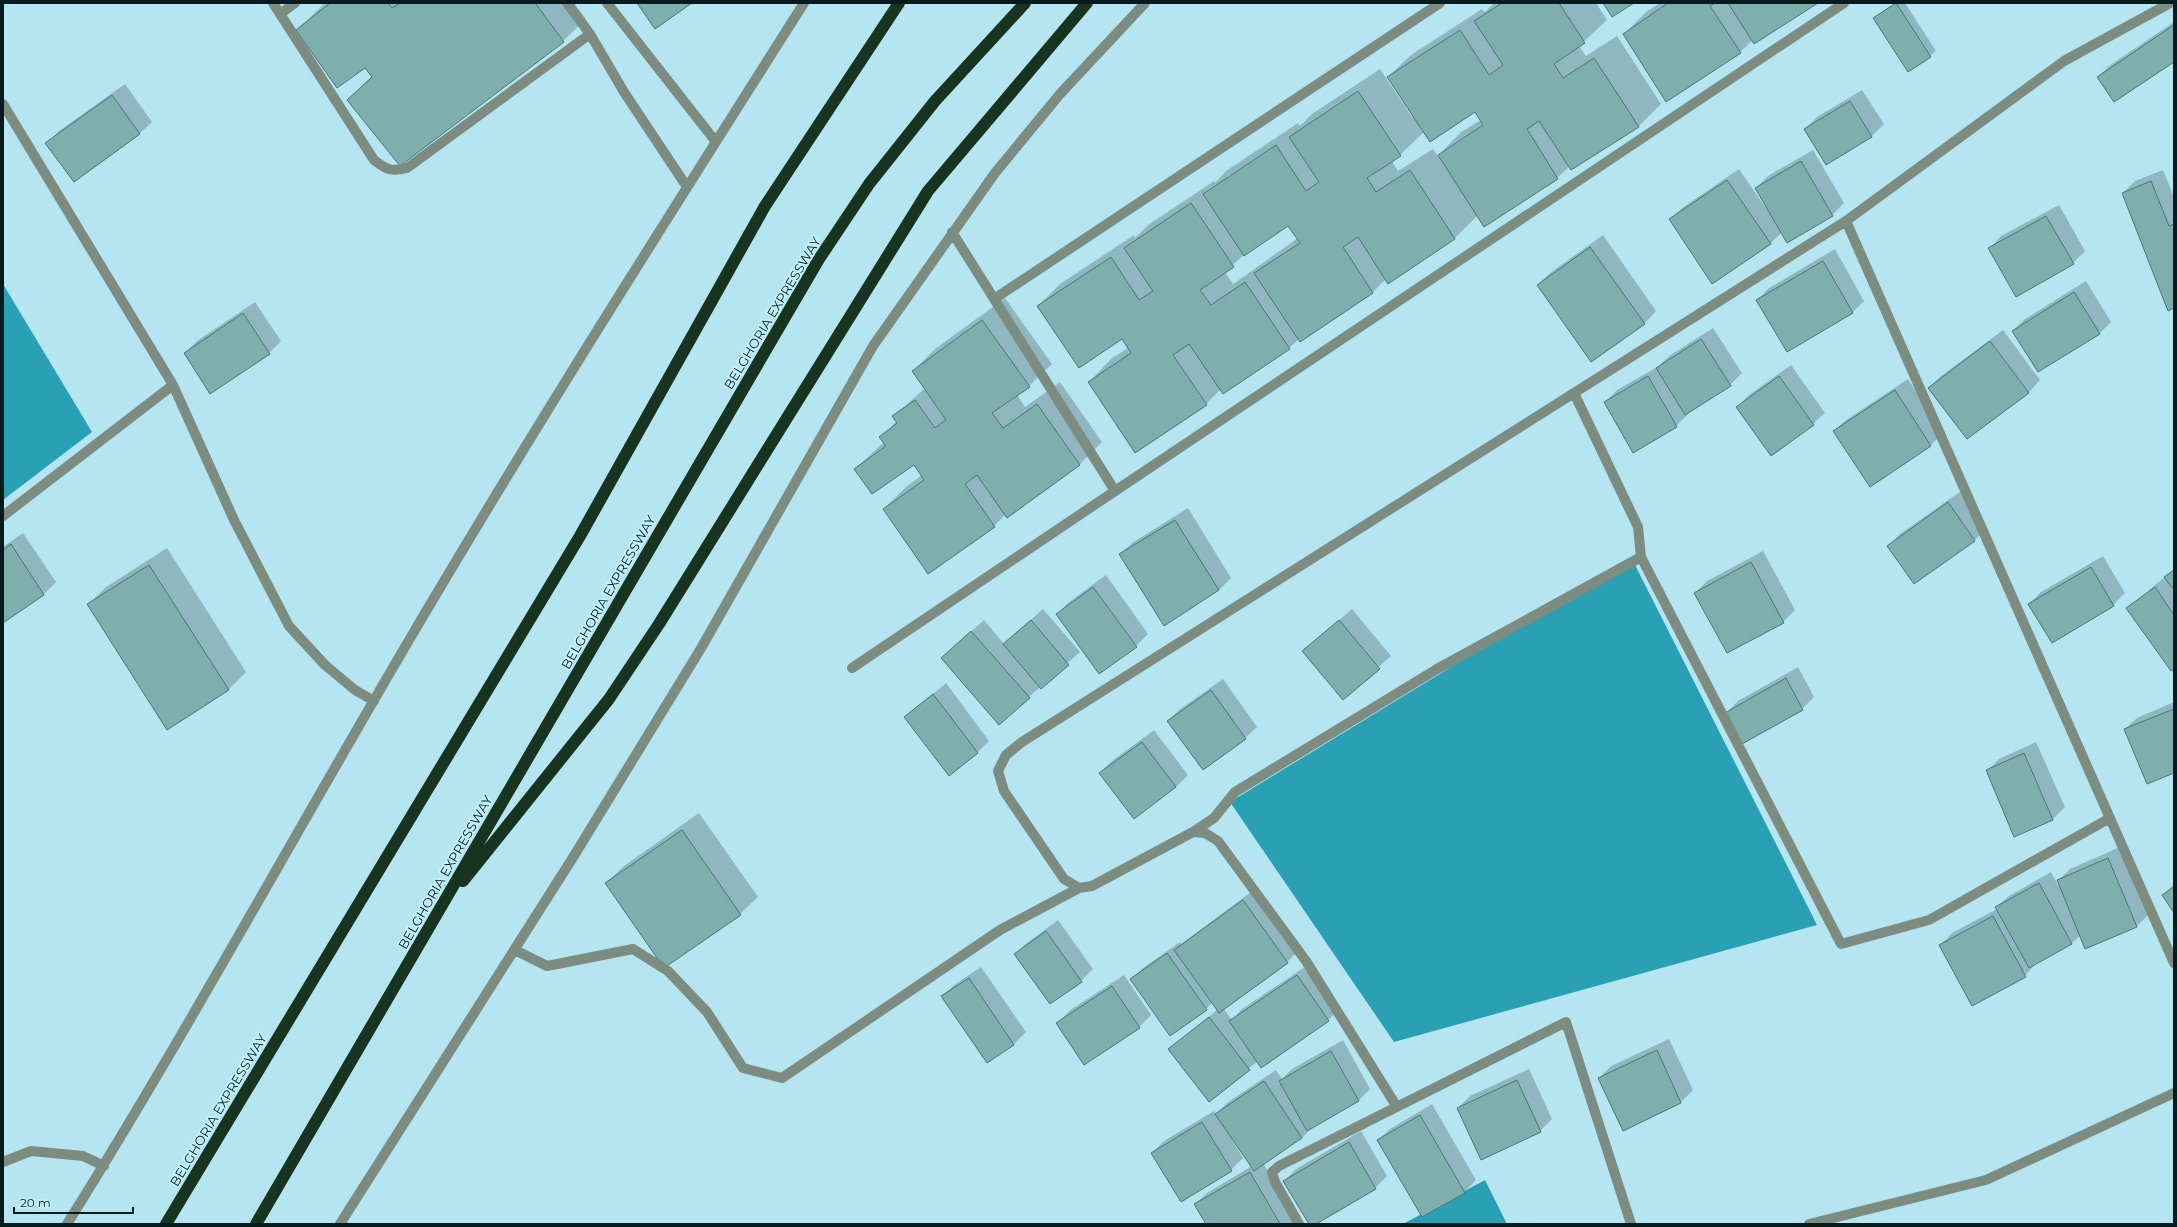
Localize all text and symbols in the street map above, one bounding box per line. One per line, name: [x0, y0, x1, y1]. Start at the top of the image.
street label: BELGHORIA EXPRESSWAY: [720, 233, 824, 392]
street label: BELGHORIA EXPRESSWAY: [557, 512, 659, 672]
street label: BELGHORIA EXPRESSWAY: [394, 792, 496, 952]
street label: BELGHORIA EXPRESSWAY: [166, 1030, 270, 1189]
scale bar: [14, 1189, 133, 1215]
text: 20 m: [20, 1195, 51, 1210]

